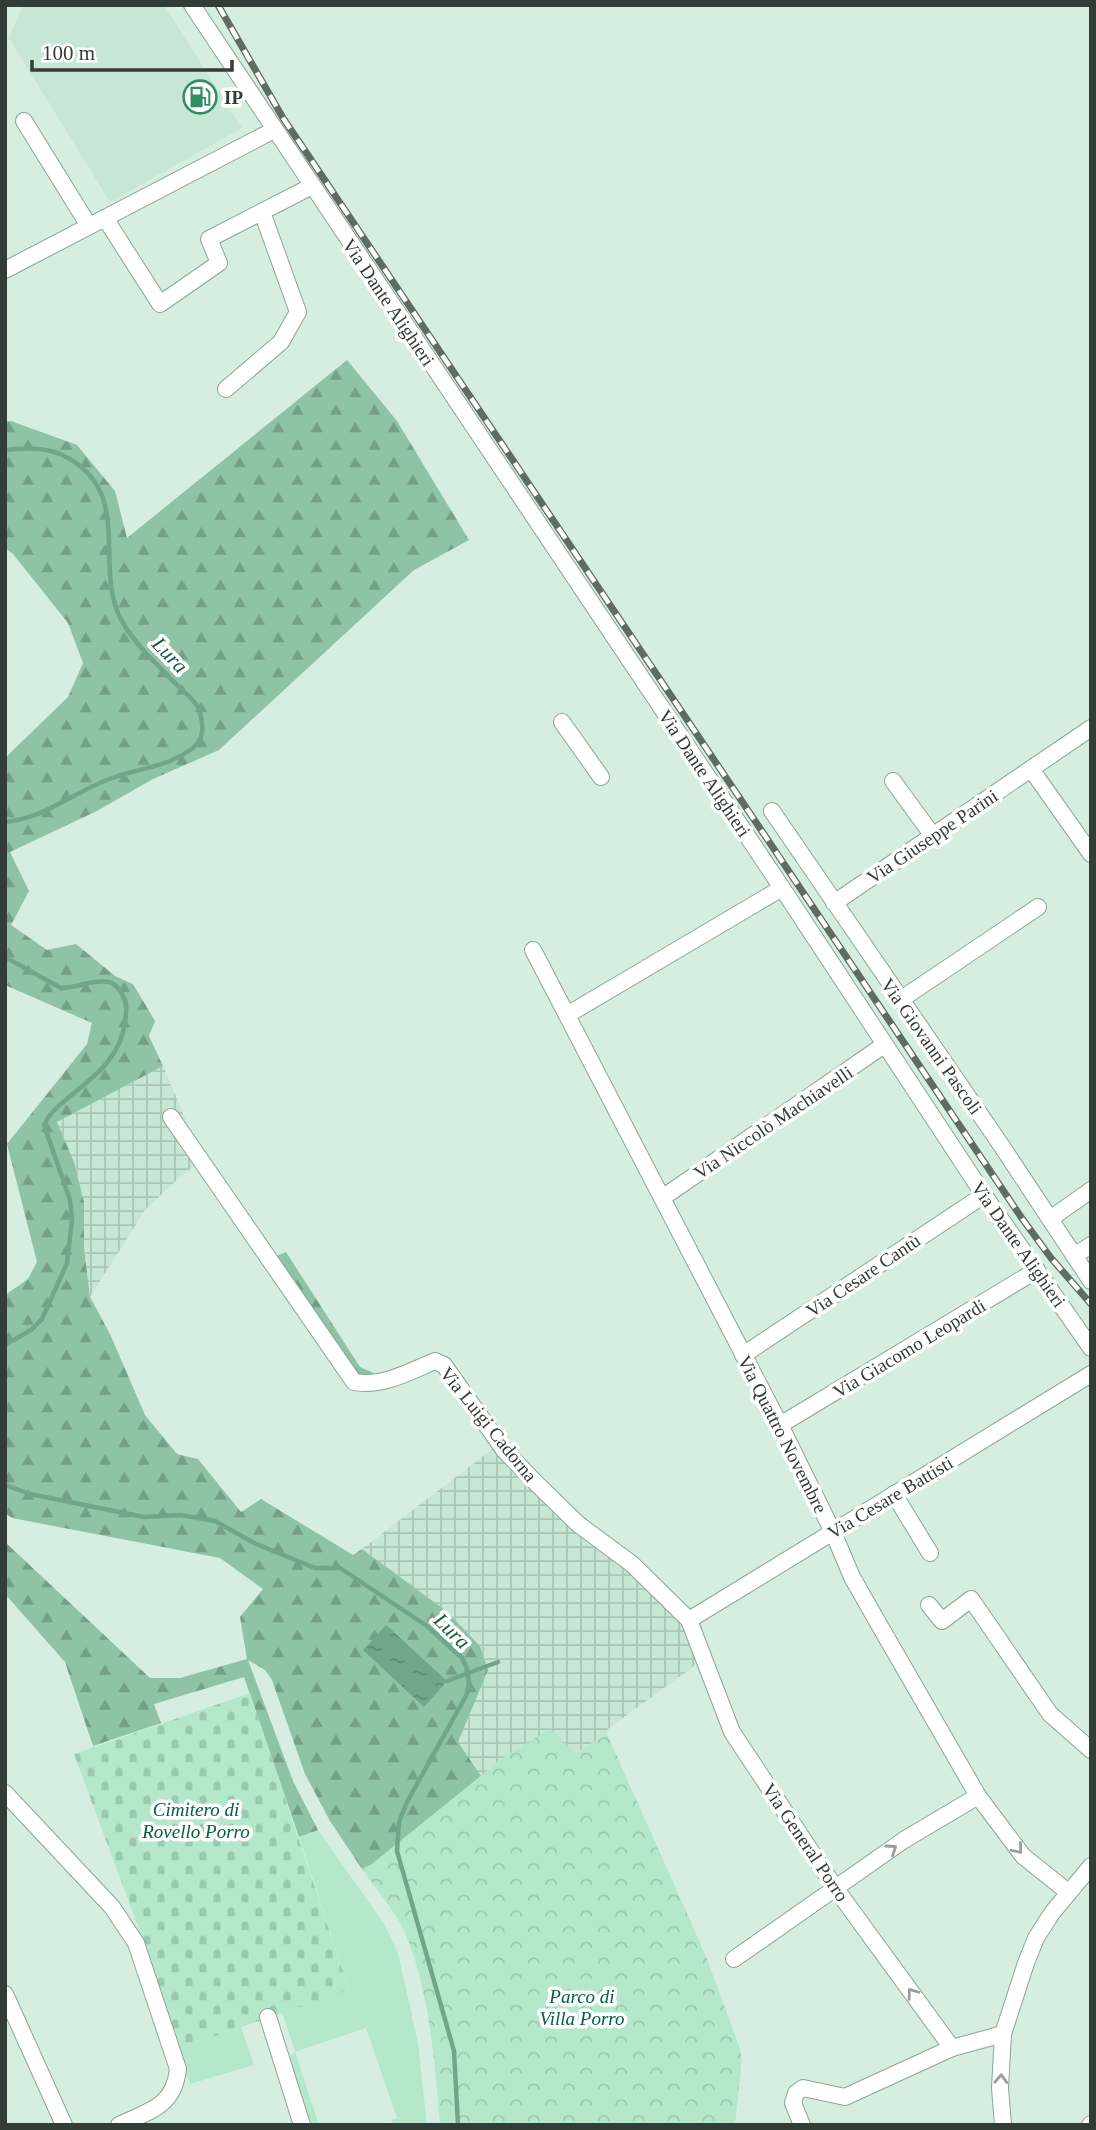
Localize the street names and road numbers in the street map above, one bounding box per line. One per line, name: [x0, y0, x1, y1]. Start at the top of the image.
street label: Via Dante Alighieri: [338, 235, 439, 370]
street label: Via Dante Alighieri: [654, 706, 755, 841]
street label: Via Giuseppe Parini: [863, 785, 1002, 888]
street label: Via Giovanni Pascoli: [877, 974, 986, 1118]
street label: Via Niccolò Machiavelli: [690, 1062, 857, 1183]
street label: Via Dante Alighieri: [967, 1177, 1070, 1311]
street label: Via Cesare Cantù: [802, 1229, 925, 1321]
street label: Via Giacomo Leopardi: [829, 1295, 989, 1402]
street label: Via Quattro Novembre: [734, 1352, 831, 1517]
street label: Via Luigi Cadorna: [436, 1363, 542, 1486]
street label: Via Cesare Battisti: [824, 1452, 957, 1543]
street label: Via General Porro: [758, 1779, 853, 1905]

